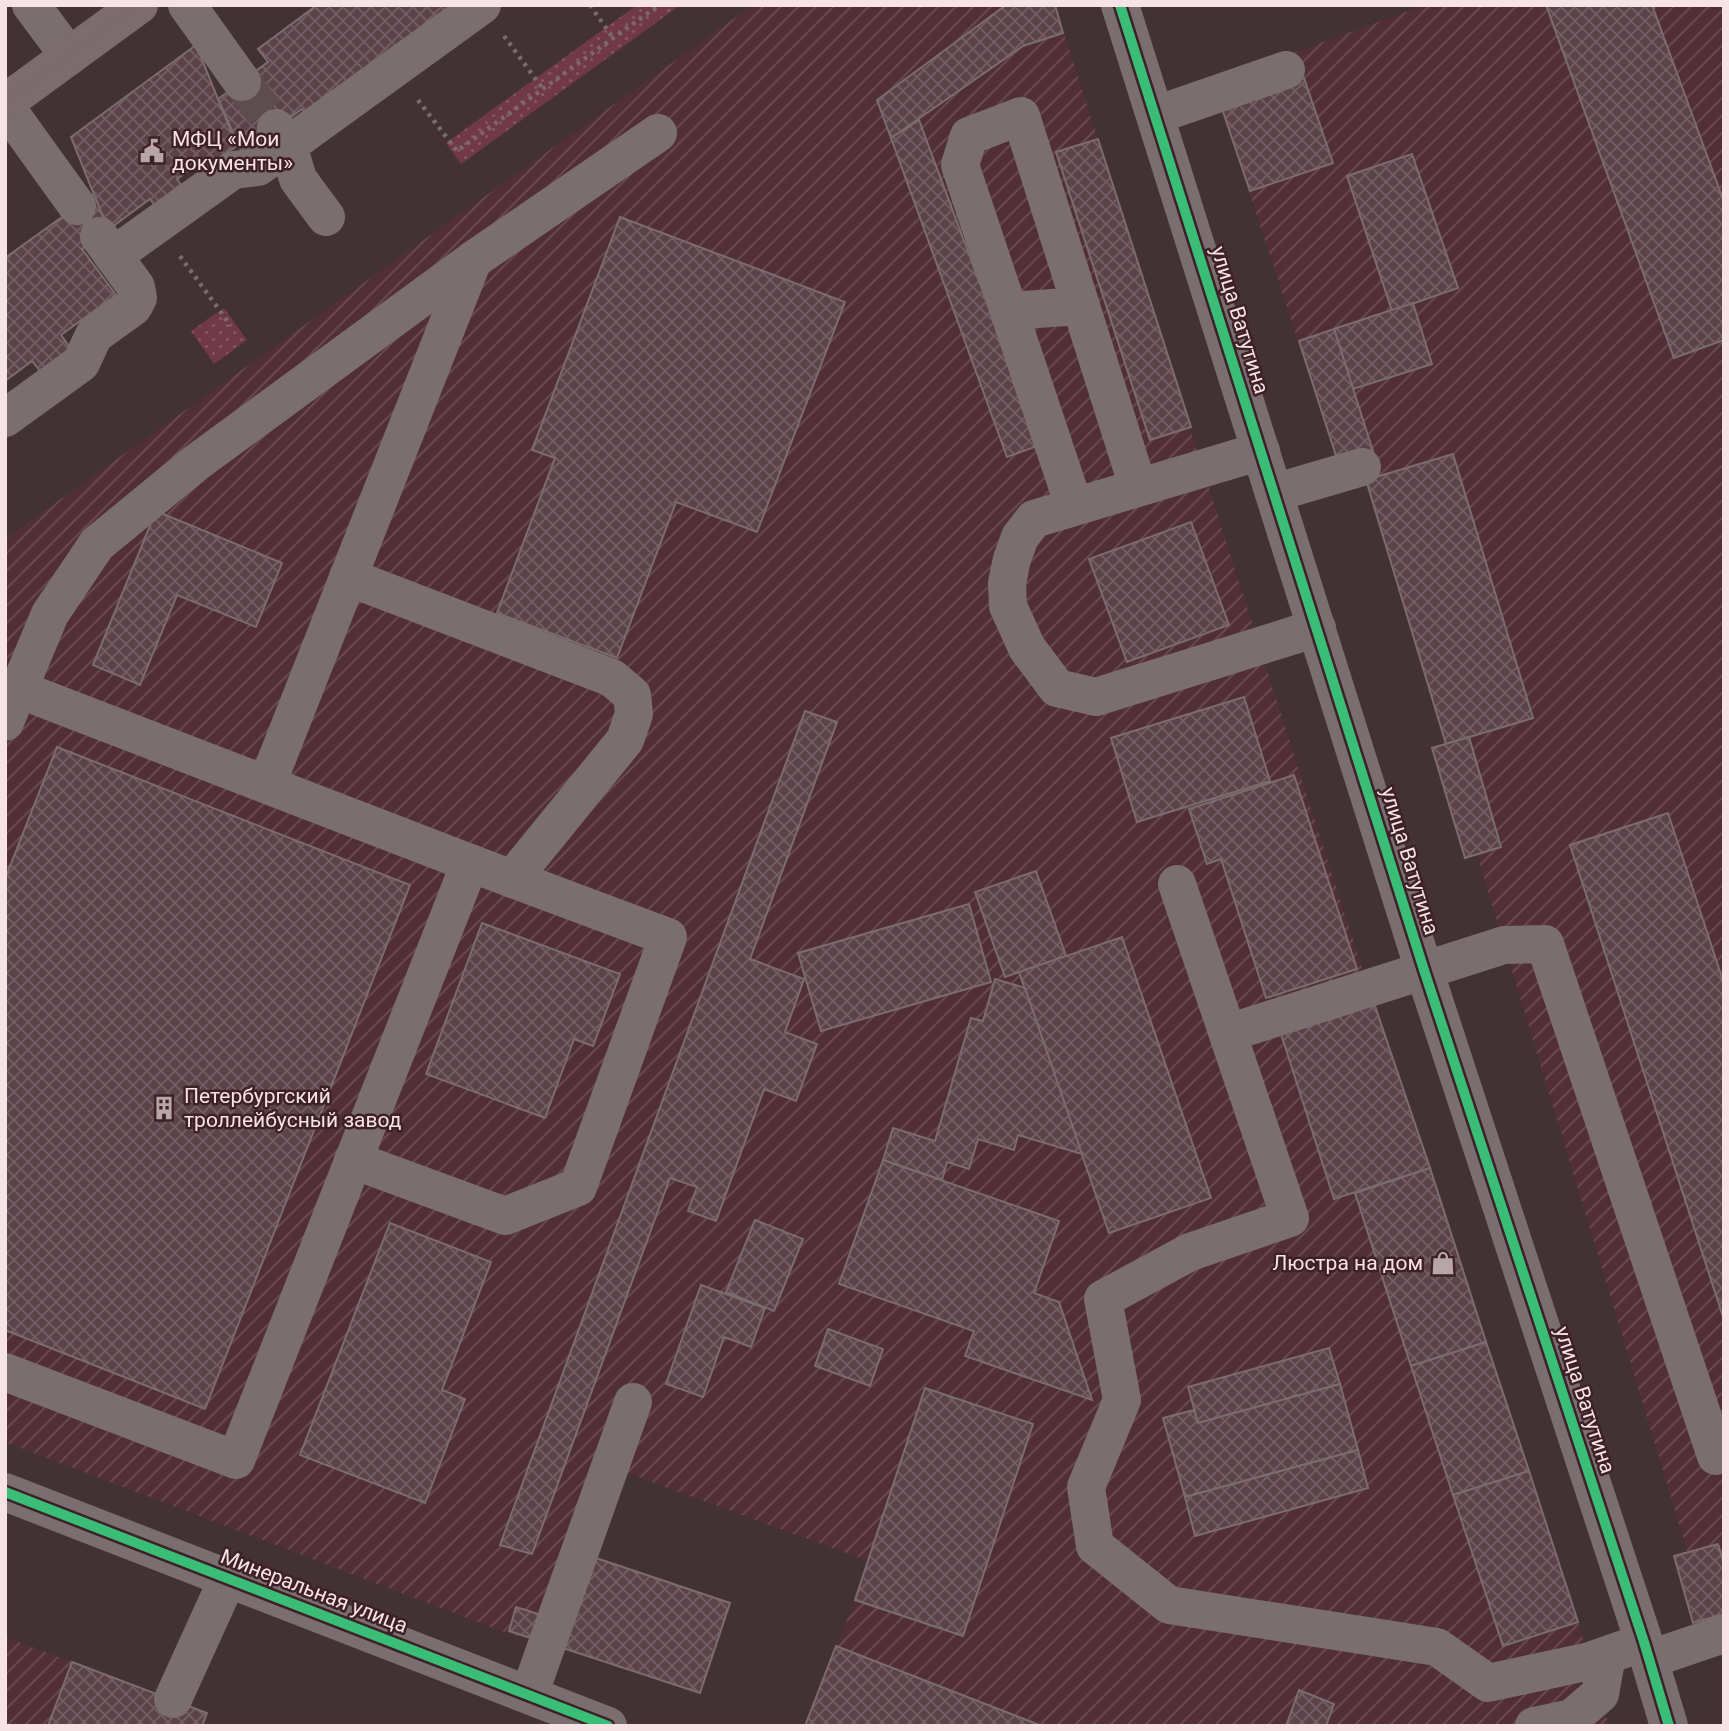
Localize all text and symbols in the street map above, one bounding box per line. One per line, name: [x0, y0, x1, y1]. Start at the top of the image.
place label: МФЦ «Мои документы»: [172, 127, 293, 175]
public building icon: МФЦ «Мои документы»: [138, 137, 166, 165]
street label: улица Ватутина: [1206, 243, 1274, 397]
street label: улица Ватутина: [1376, 784, 1444, 938]
place label: Петербургский троллейбусный завод: [184, 1084, 402, 1132]
building icon: Петербургский троллейбусный завод: [150, 1094, 178, 1122]
shop icon: Люстра на дом: [1429, 1249, 1457, 1277]
place label: Люстра на дом: [1273, 1251, 1423, 1275]
street label: улица Ватутина: [1550, 1323, 1620, 1477]
street label: Минеральная улица: [217, 1544, 411, 1638]

